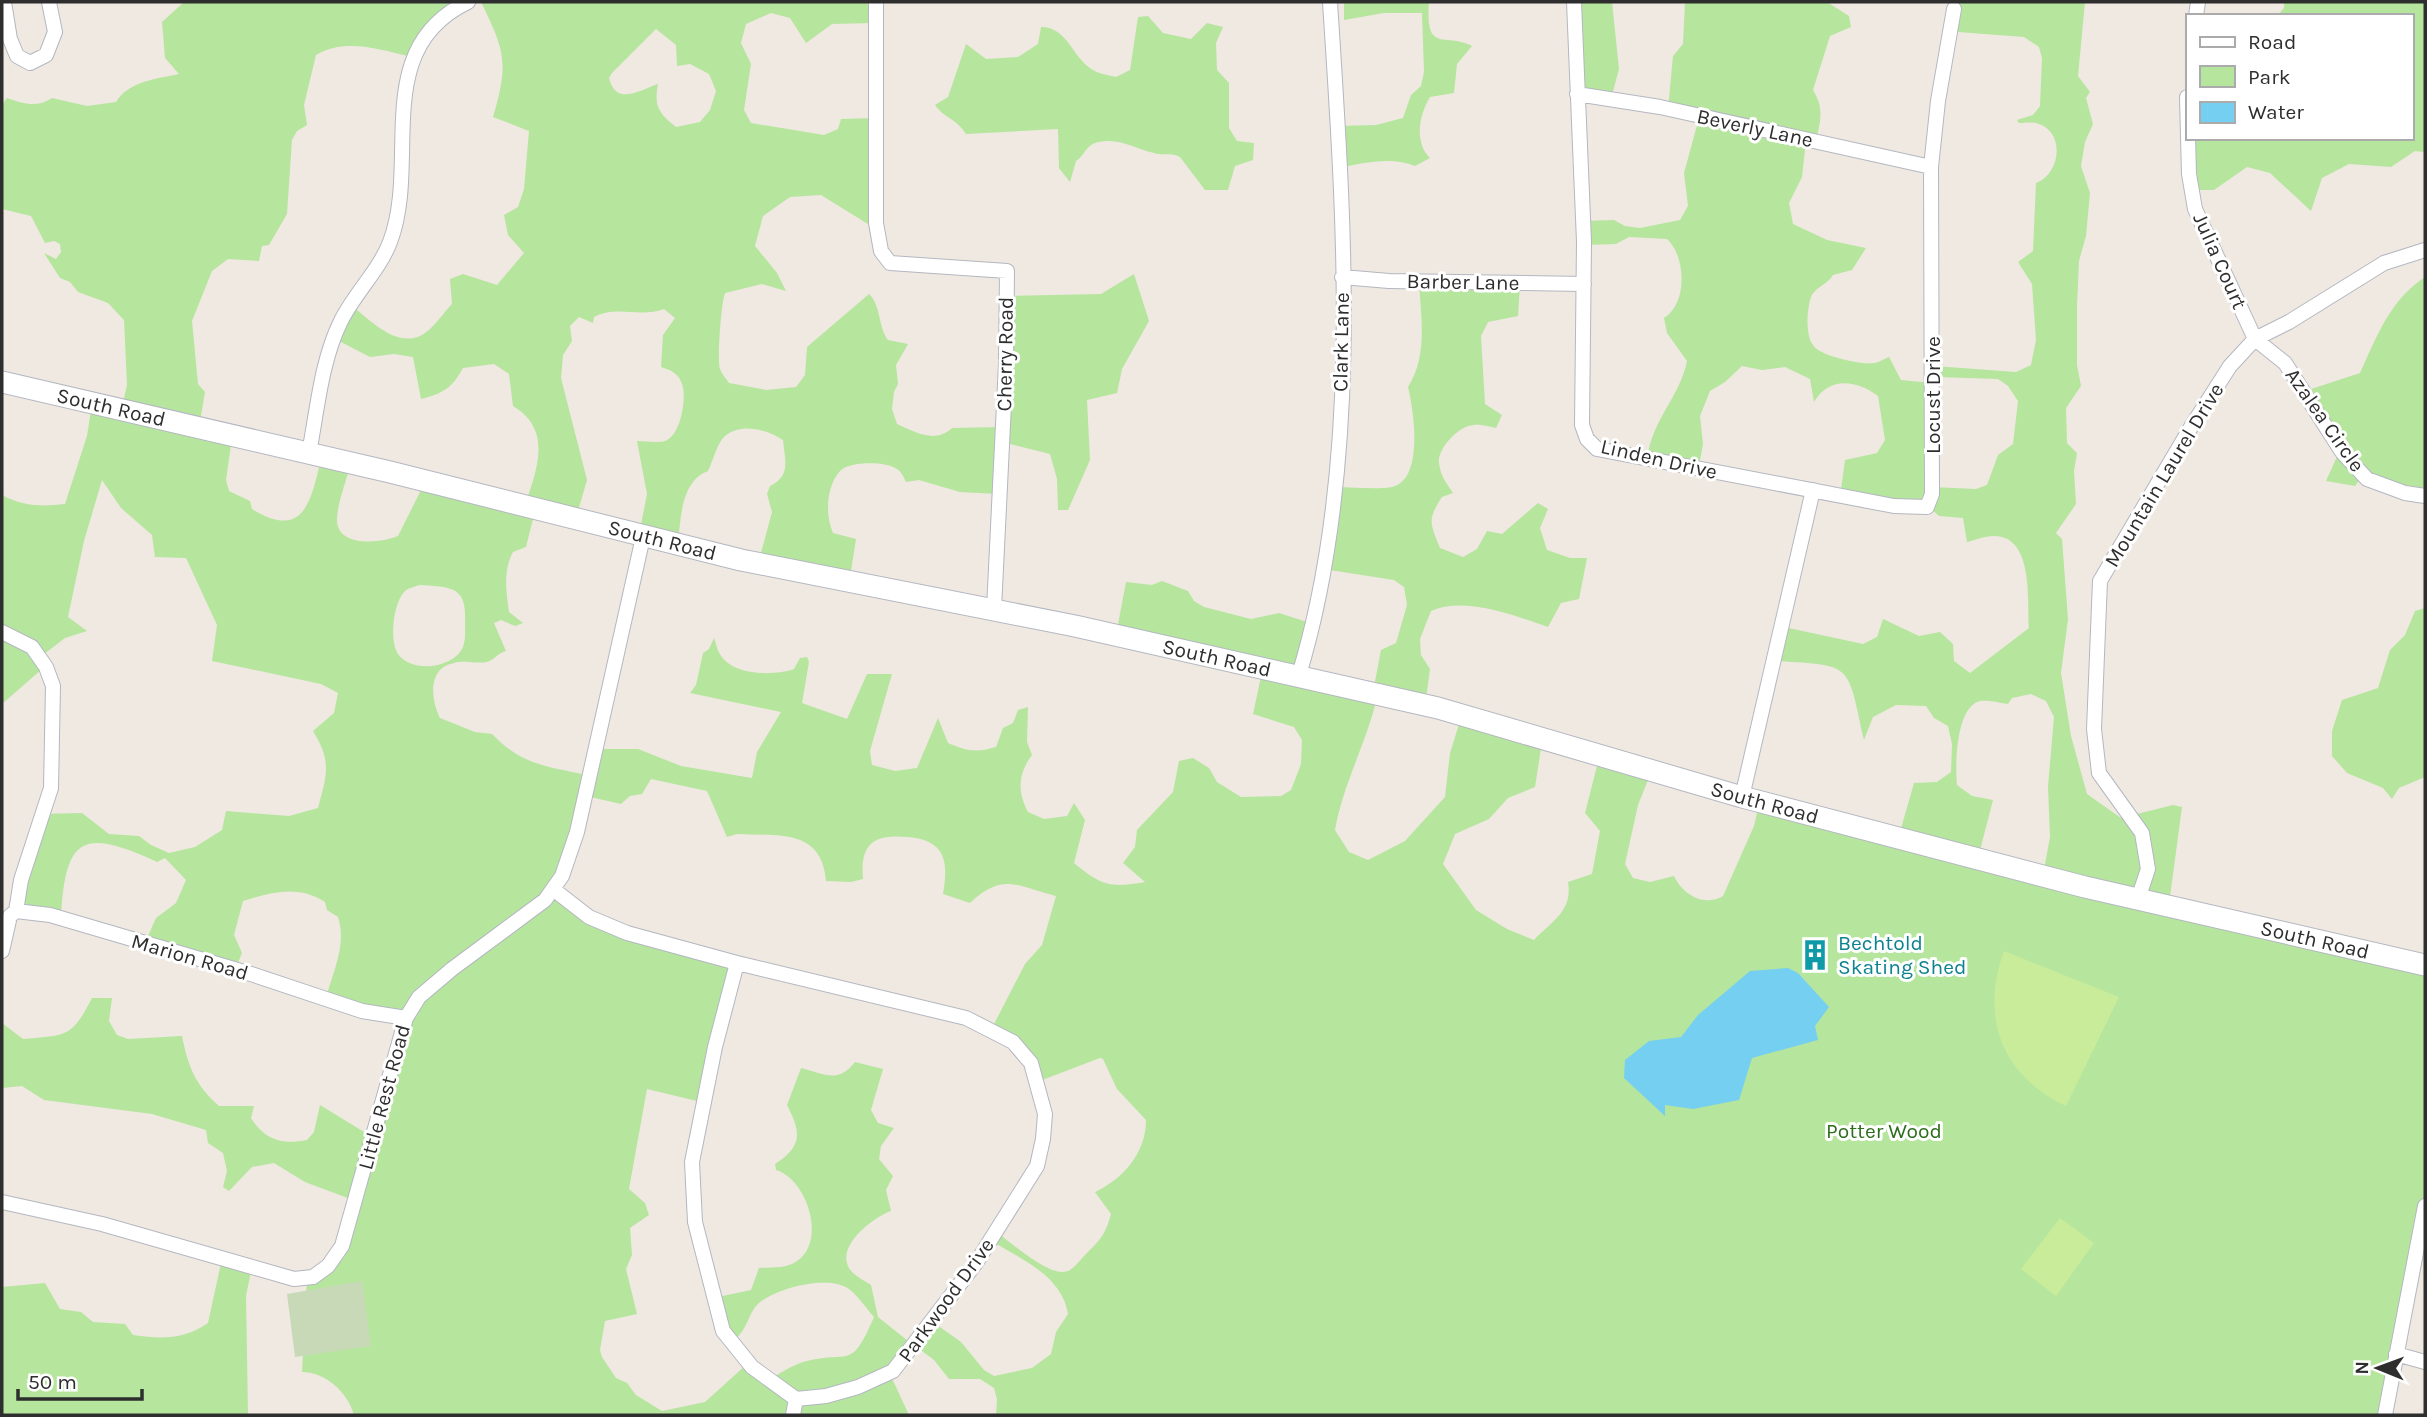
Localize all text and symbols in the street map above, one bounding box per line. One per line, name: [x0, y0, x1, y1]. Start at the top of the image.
legend: [2186, 14, 2413, 140]
text: Road: [2248, 30, 2296, 54]
text: Park: [2248, 65, 2291, 89]
text: Water: [2248, 100, 2304, 124]
street label: Beverly Lane: [1695, 104, 1815, 152]
street label: Julia Court: [2188, 209, 2252, 313]
street label: Barber Lane: [1406, 269, 1520, 295]
street label: Clark Lane: [1328, 292, 1354, 392]
street label: Cherry Road: [992, 296, 1018, 412]
street label: Locust Drive: [1921, 336, 1945, 454]
street label: Azalea Circle: [2280, 364, 2370, 476]
street label: Mountain Laurel Drive: [2100, 379, 2228, 571]
street label: South Road: [54, 383, 168, 432]
street label: Linden Drive: [1598, 434, 1720, 484]
street label: South Road: [606, 515, 719, 565]
street label: South Road: [1160, 634, 1274, 682]
street label: South Road: [1708, 777, 1821, 829]
street label: South Road: [2258, 916, 2372, 964]
street label: Marion Road: [129, 929, 251, 985]
place label: Bechtold Skating Shed: [1838, 931, 1966, 979]
building icon: Bechtold Skating Shed: [1798, 938, 1832, 972]
street label: Little Rest Road: [353, 1022, 415, 1172]
park label: Potter Wood: [1826, 1119, 1942, 1143]
street label: Parkwood Drive: [893, 1233, 999, 1367]
north arrow: [2343, 1333, 2413, 1403]
scale bar: [18, 1358, 142, 1402]
text: N: [2351, 1361, 2373, 1375]
text: 50 m: [28, 1370, 77, 1394]

